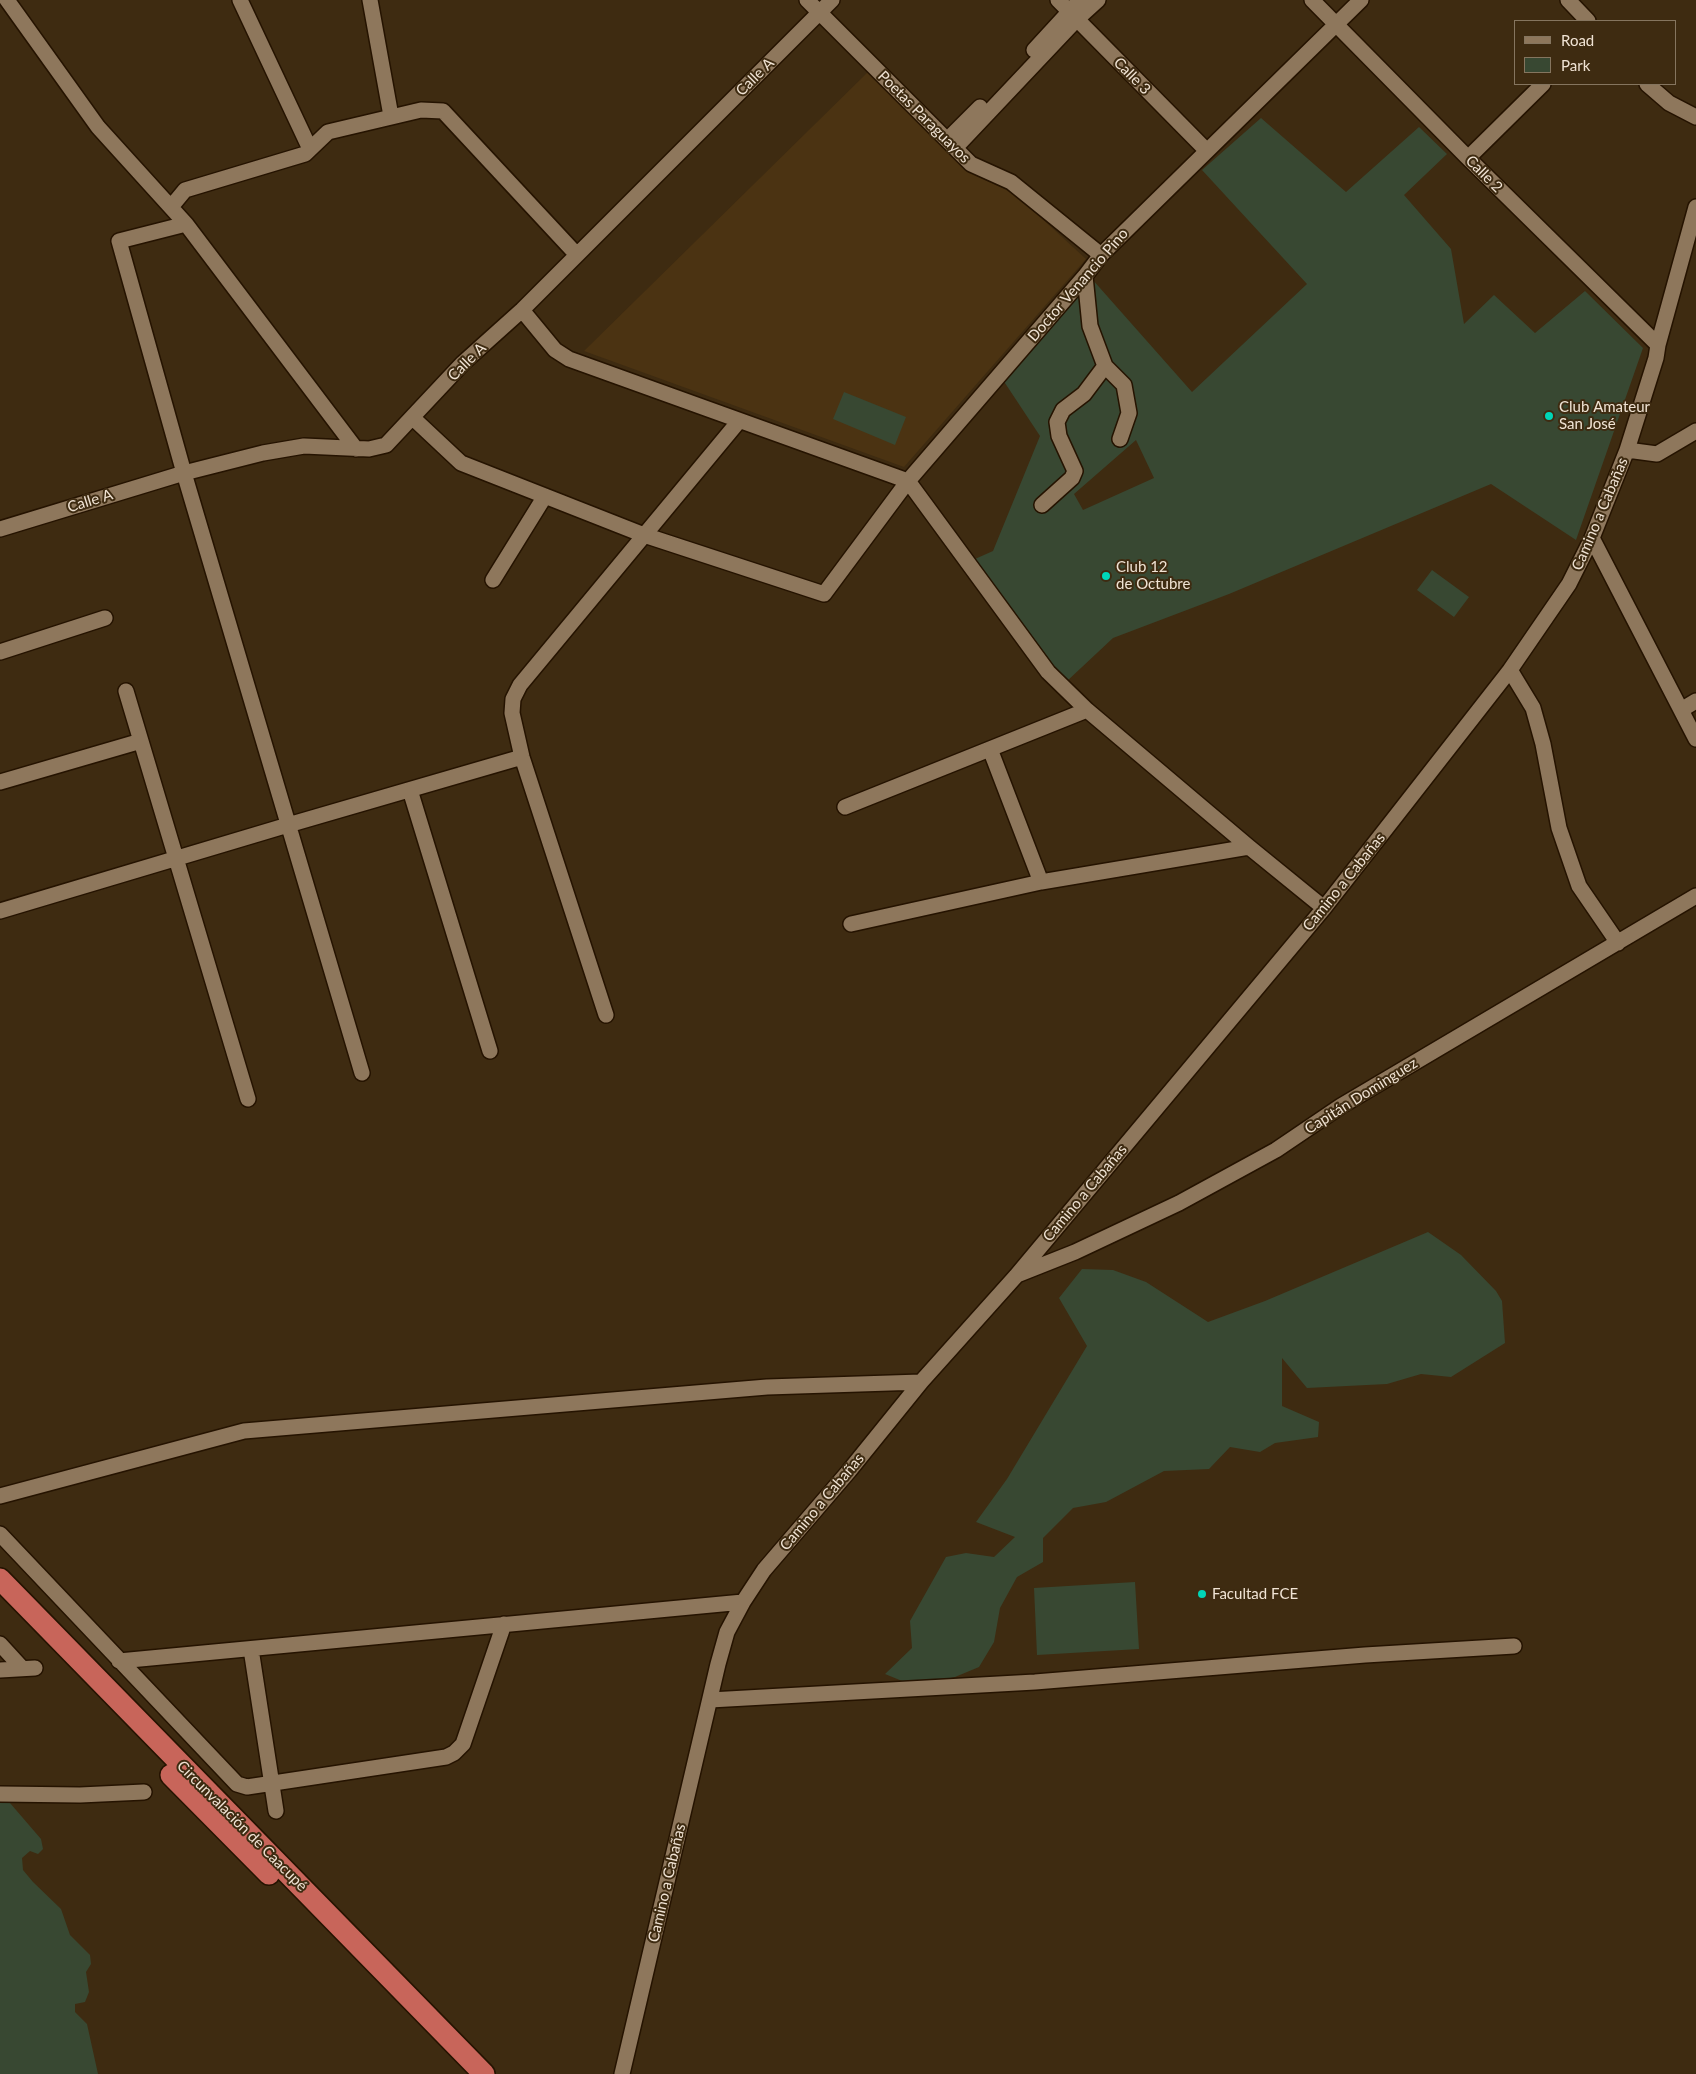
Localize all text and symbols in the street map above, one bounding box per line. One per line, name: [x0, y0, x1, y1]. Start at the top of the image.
legend: [1514, 20, 1676, 85]
text: Road: [1561, 31, 1594, 49]
street label: Calle A: [732, 54, 778, 100]
street label: Calle 3: [1110, 54, 1154, 98]
text: Park: [1561, 56, 1590, 74]
street label: Poetas Paraguayos: [874, 67, 974, 167]
street label: Calle 2: [1462, 152, 1506, 196]
street label: Doctor Venancio Pino: [1024, 225, 1132, 345]
street label: Calle A: [444, 339, 490, 385]
place label: Club Amateur San José: [1559, 398, 1650, 433]
marker: Club Amateur San José: [1543, 410, 1555, 422]
street label: Camino a Cabañas: [1568, 455, 1632, 573]
street label: Calle A: [65, 486, 115, 516]
place label: Club 12 de Octubre: [1116, 558, 1190, 593]
marker: Club 12 de Octubre: [1100, 570, 1112, 582]
street label: Camino a Cabañas: [1299, 829, 1389, 935]
street label: Capitán Dominguez: [1301, 1054, 1421, 1138]
street label: Camino a Cabañas: [1039, 1141, 1131, 1245]
street label: Camino a Cabañas: [776, 1450, 868, 1554]
place label: Facultad FCE: [1212, 1585, 1298, 1603]
marker: Facultad FCE: [1196, 1588, 1208, 1600]
street label: Circunvalación de Caacupé: [173, 1757, 311, 1895]
street label: Camino a Cabañas: [645, 1822, 689, 1944]

